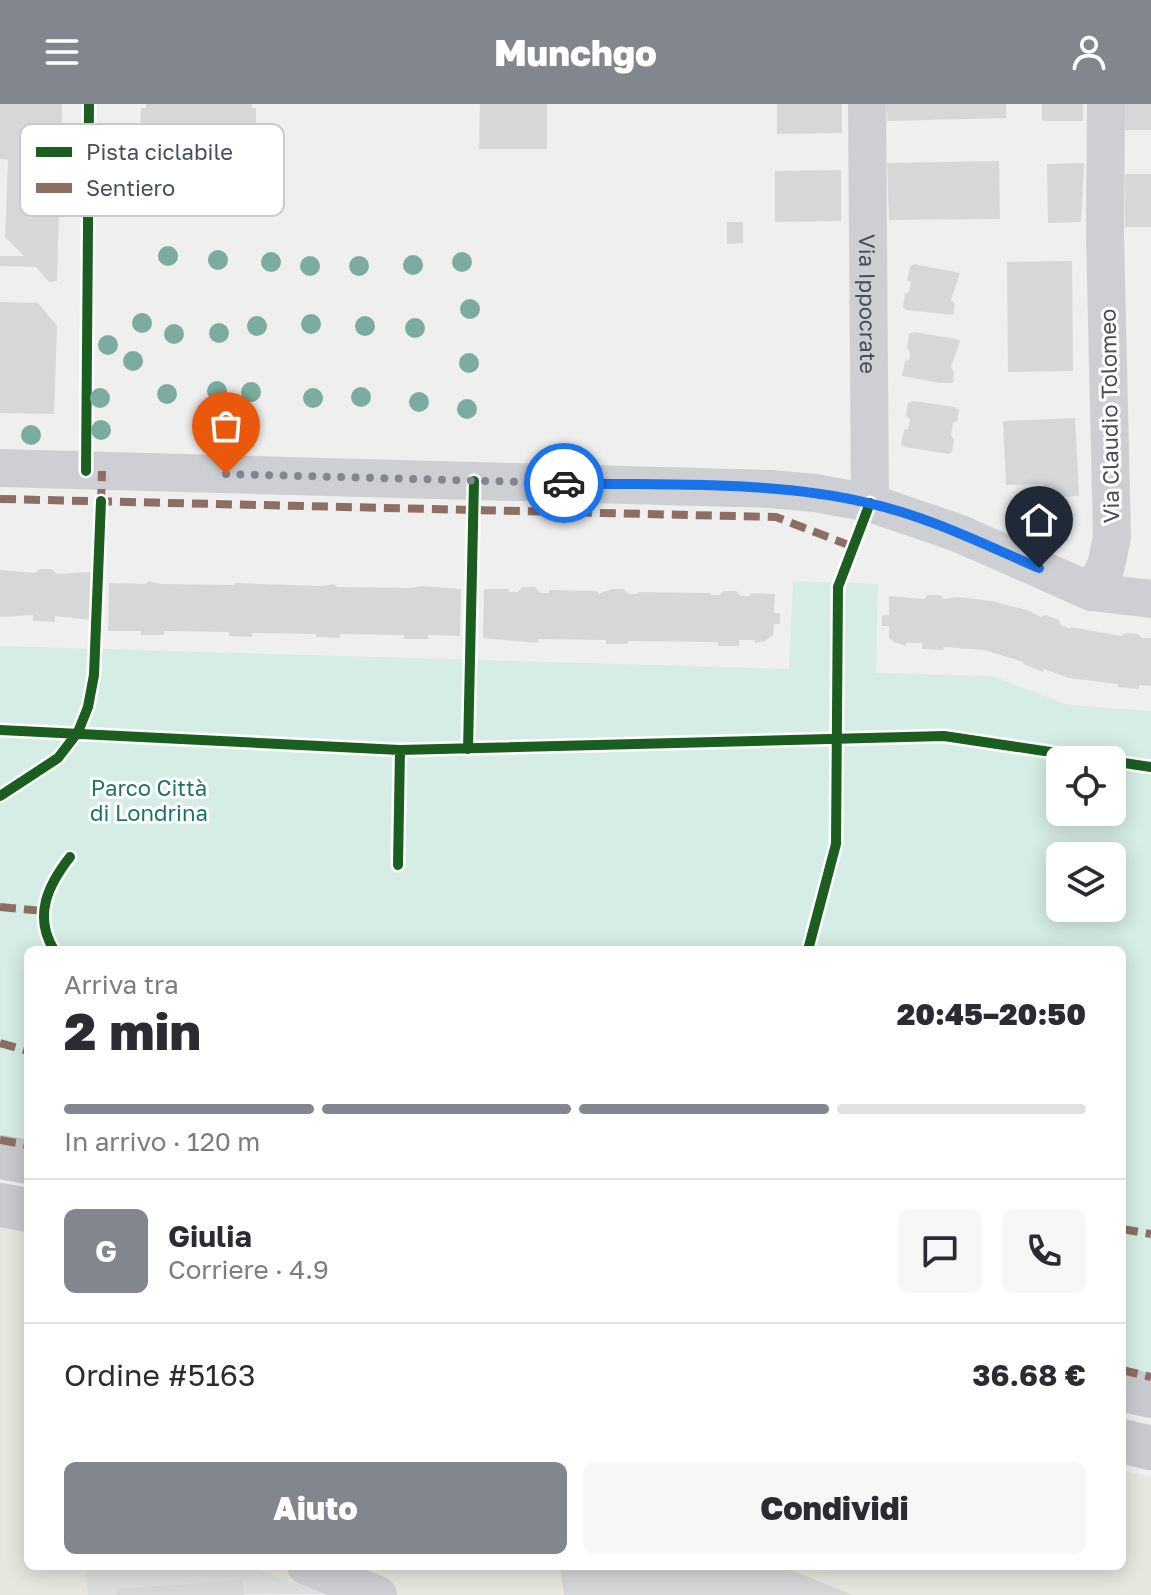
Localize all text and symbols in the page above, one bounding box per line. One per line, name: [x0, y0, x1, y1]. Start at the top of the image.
icon: menu: [40, 30, 84, 74]
icon: person: [1067, 30, 1111, 74]
text: Munchgo: [494, 31, 657, 74]
legend: [20, 124, 284, 216]
text: Pista ciclabile: [86, 138, 233, 165]
text: Sentiero: [86, 174, 175, 201]
street label: Via Ippocrate: [854, 234, 883, 374]
street label: Via Claudio Tolomeo: [1094, 308, 1124, 524]
pin: [192, 392, 260, 474]
icon: bag: [204, 404, 248, 448]
courier: [524, 443, 604, 523]
icon: car: [542, 461, 586, 505]
pin: [1005, 486, 1073, 568]
icon: home: [1017, 498, 1061, 542]
map controls: [1046, 746, 1126, 922]
button: locate: [1046, 746, 1126, 826]
park label: Parco Città di Londrina: [90, 774, 208, 826]
button: layers: [1046, 842, 1126, 922]
text: Arriva tra: [64, 969, 179, 1000]
text: 20:45–20:50: [897, 996, 1086, 1032]
text: 2 min: [64, 999, 201, 1061]
text: In arrivo · 120 m: [64, 1126, 260, 1157]
button: chat: [898, 1209, 982, 1293]
button: phone: [1002, 1209, 1086, 1293]
text: Giulia: [168, 1218, 252, 1254]
text: G: [95, 1233, 117, 1269]
text: Corriere · 4.9: [168, 1254, 329, 1285]
text: Ordine #5163: [64, 1357, 256, 1393]
text: 36.68 €: [972, 1357, 1086, 1393]
button: Aiuto: [64, 1462, 567, 1554]
button: Condividi: [583, 1462, 1086, 1554]

